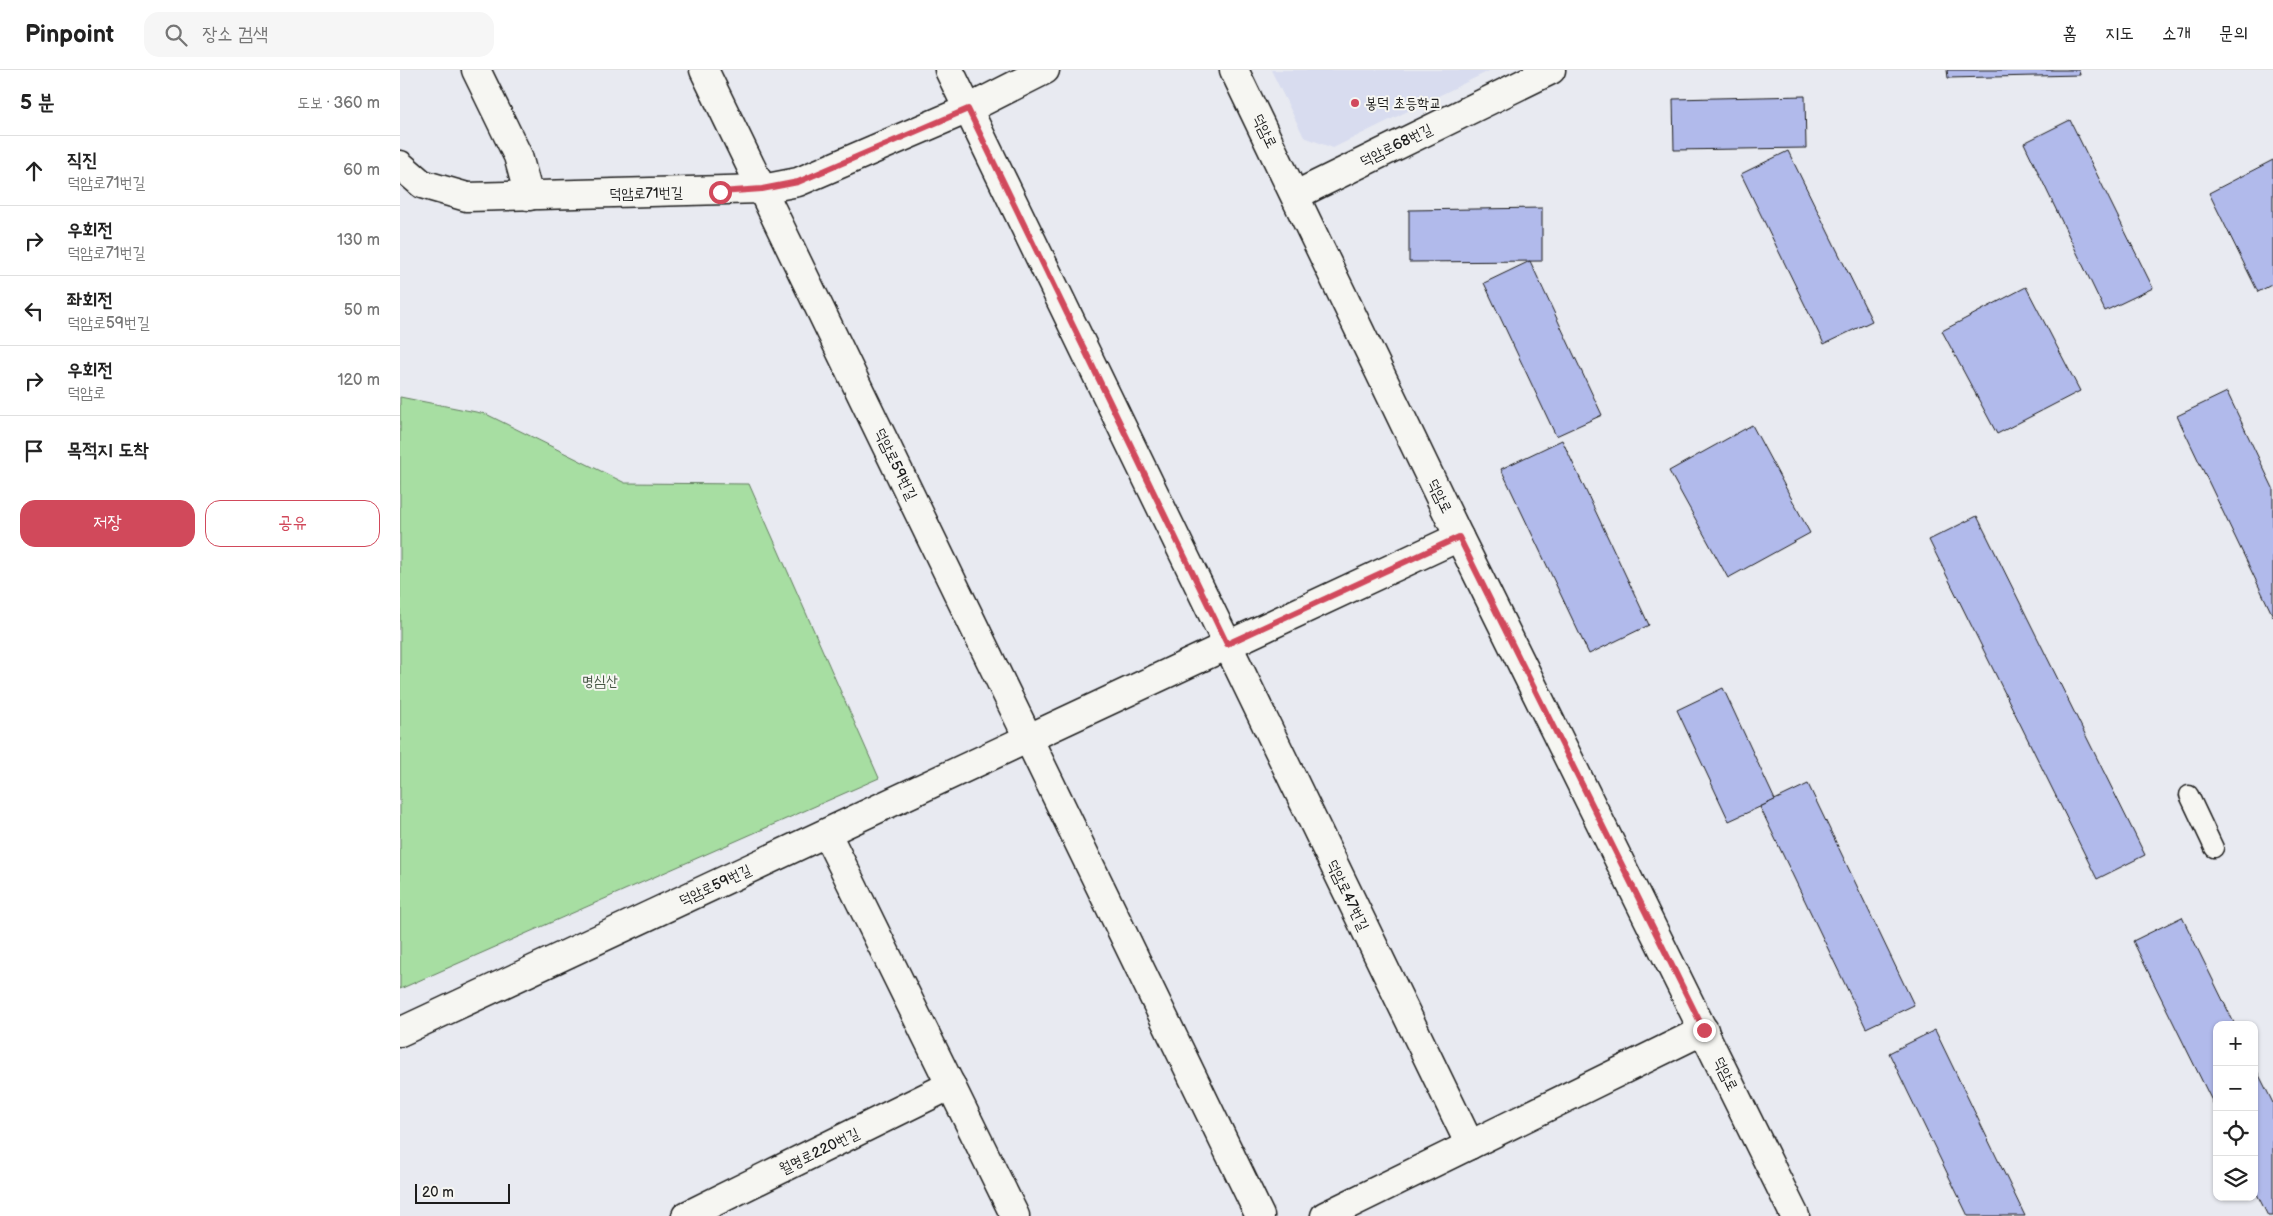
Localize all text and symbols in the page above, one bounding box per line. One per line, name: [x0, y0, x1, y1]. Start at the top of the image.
search box: [144, 12, 494, 57]
text: Pinpoint: [25, 20, 114, 49]
icon: search: [162, 21, 190, 49]
text: 장소 검색: [202, 23, 268, 46]
text: 홈: [2063, 23, 2077, 44]
text: 지도: [2105, 23, 2134, 44]
text: 소개: [2162, 23, 2191, 44]
text: 문의: [2219, 23, 2248, 44]
text: 5 분: [20, 90, 55, 115]
text: 도보 · 360 m: [297, 94, 380, 113]
place label: 봉덕 초등학교: [1365, 94, 1441, 113]
marker: 봉덕 초등학교: [1349, 97, 1361, 109]
street label: 덕암로: [1248, 111, 1281, 152]
street label: 덕암로68번길: [1357, 120, 1436, 171]
text: 직진: [67, 149, 98, 172]
icon: ahead: [20, 157, 48, 185]
text: 60 m: [343, 161, 380, 180]
text: 덕암로71번길: [67, 174, 145, 193]
route start: [709, 181, 732, 204]
street label: 덕암로71번길: [609, 183, 683, 204]
text: 우회전: [67, 219, 113, 242]
icon: right: [20, 227, 48, 255]
text: 130 m: [337, 231, 380, 250]
text: 덕암로71번길: [67, 244, 145, 263]
text: 좌회전: [67, 289, 113, 312]
icon: left: [20, 297, 48, 325]
text: 50 m: [344, 301, 380, 320]
text: 덕암로59번길: [67, 314, 150, 333]
text: 우회전: [67, 359, 113, 382]
icon: right: [20, 367, 48, 395]
text: 120 m: [337, 371, 380, 390]
text: 덕암로: [67, 384, 106, 403]
street label: 덕암로59번길: [870, 425, 921, 503]
icon: arrive: [20, 437, 48, 465]
text: 목적지 도착: [67, 439, 149, 462]
street label: 덕암로: [1423, 476, 1456, 517]
button: 저장: [20, 500, 195, 547]
button: 공유: [205, 500, 380, 547]
park label: 명심산: [582, 672, 618, 691]
street label: 덕암로47번길: [1322, 857, 1373, 934]
street label: 덕암로59번길: [676, 860, 754, 910]
route end: [1693, 1019, 1716, 1042]
map controls: [2213, 1021, 2258, 1201]
button: +: [2213, 1021, 2258, 1066]
street label: 덕암로: [1709, 1054, 1742, 1095]
button: −: [2213, 1066, 2258, 1111]
button: locate: [2213, 1111, 2258, 1156]
street label: 월명로220번길: [776, 1124, 862, 1179]
button: layers: [2213, 1156, 2258, 1201]
scale bar: [415, 1181, 510, 1204]
text: 20 m: [422, 1184, 454, 1201]

